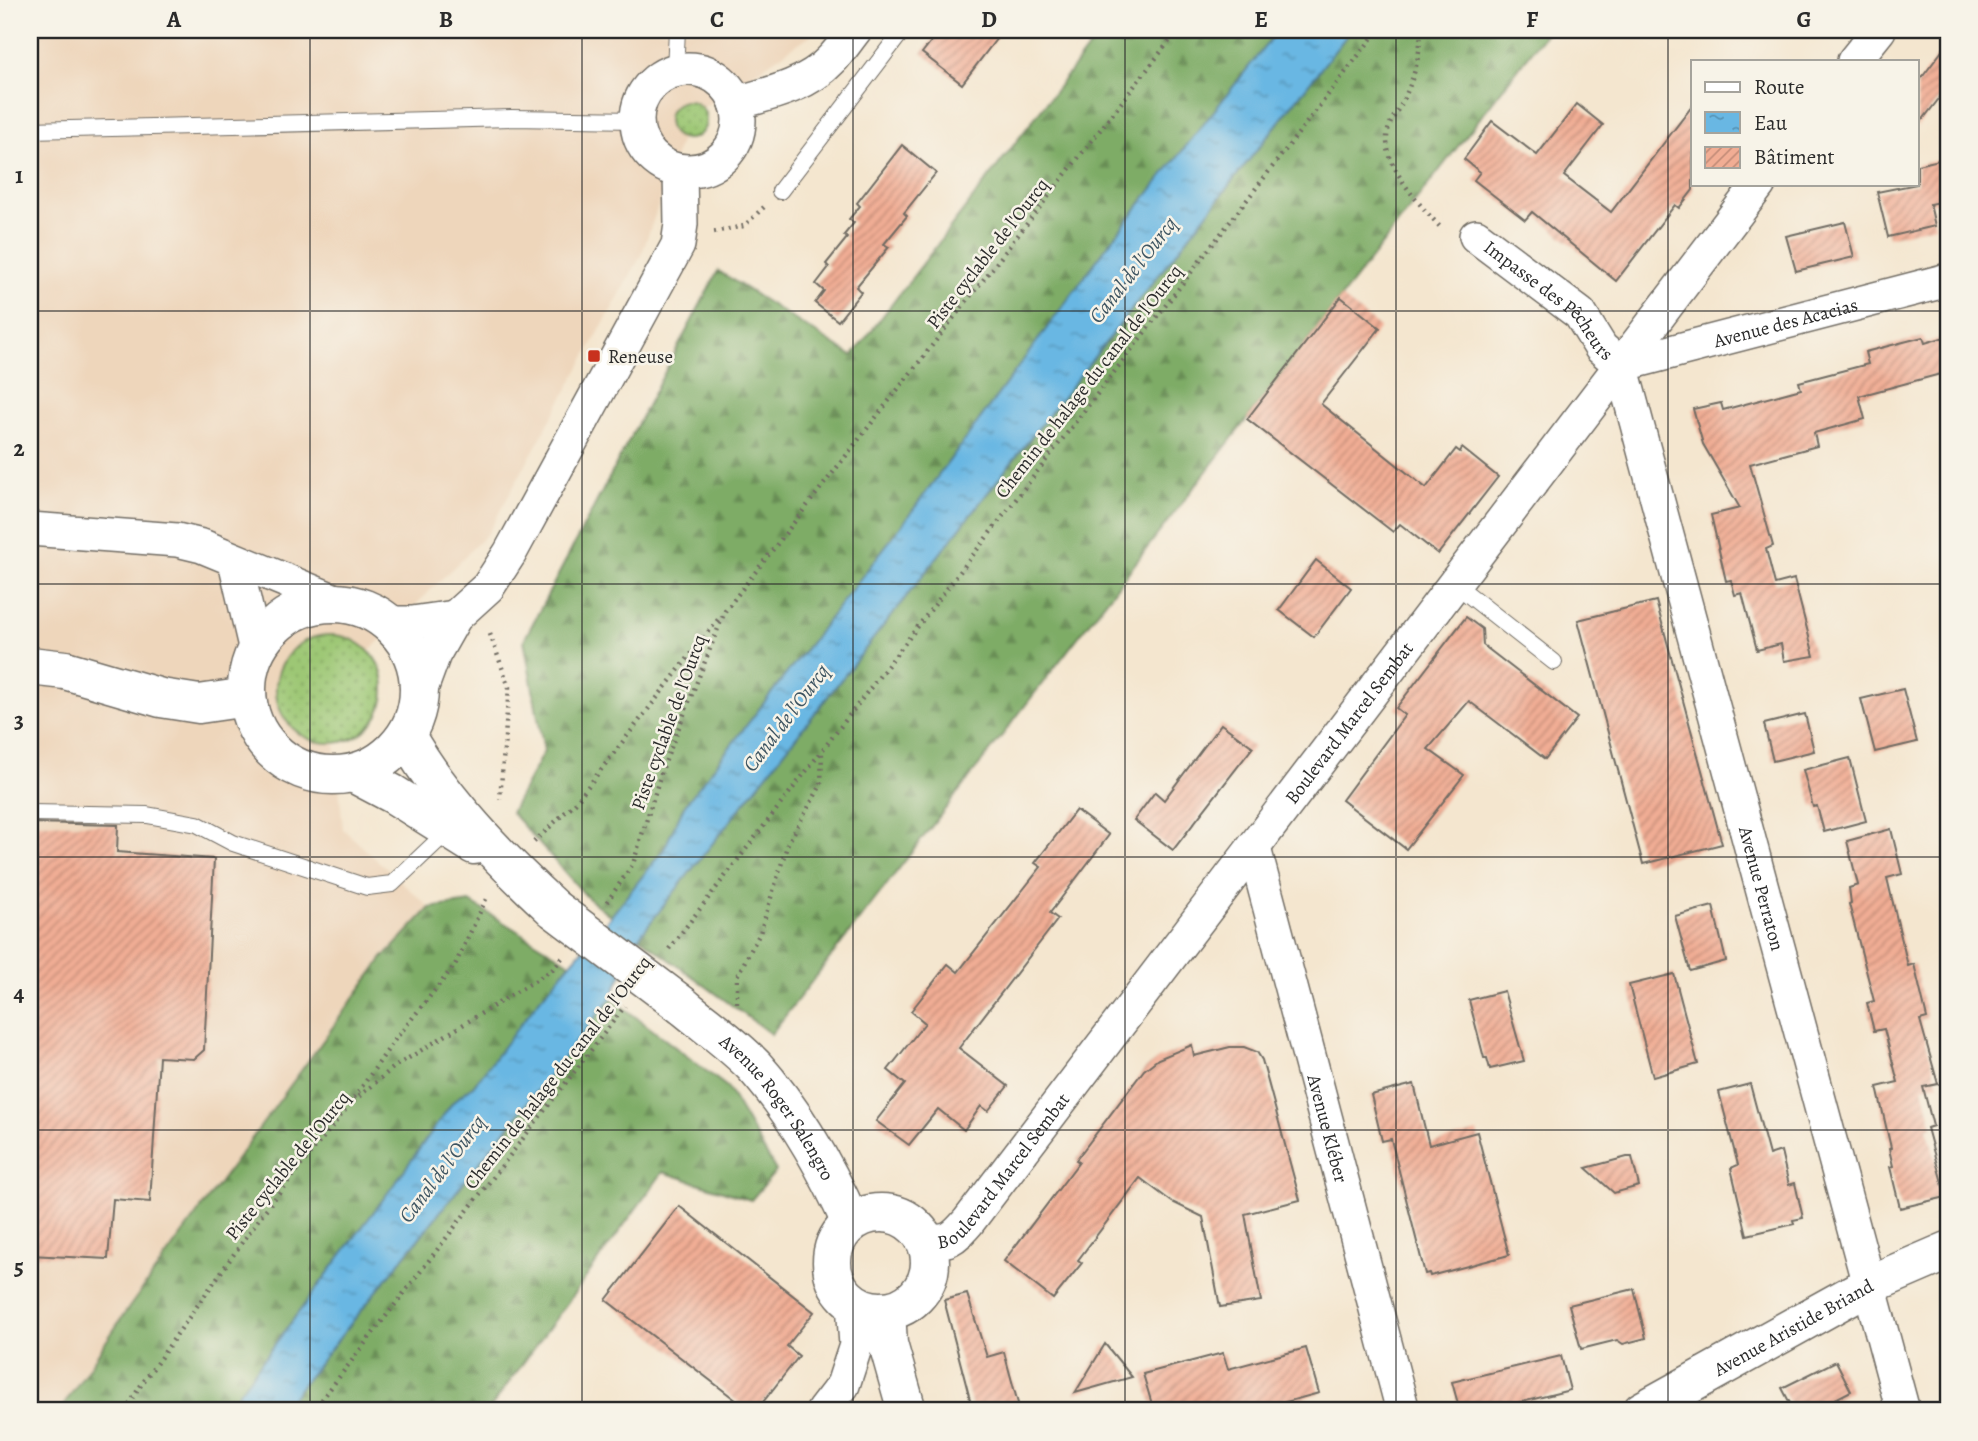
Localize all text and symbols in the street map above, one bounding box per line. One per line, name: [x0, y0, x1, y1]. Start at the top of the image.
text: A: [166, 4, 182, 35]
text: B: [439, 4, 453, 35]
text: C: [710, 4, 724, 35]
text: D: [981, 4, 997, 35]
text: E: [1254, 4, 1268, 35]
text: F: [1526, 4, 1539, 35]
text: G: [1796, 4, 1812, 35]
legend: [1691, 60, 1918, 186]
text: Route: [1754, 73, 1804, 101]
text: Eau: [1754, 109, 1788, 137]
text: Bâtiment: [1754, 143, 1835, 171]
text: 1: [15, 160, 23, 191]
street label: Piste cyclable de l'Ourcq: [921, 173, 1055, 334]
water label: Canal de l'Ourcq: [1083, 211, 1183, 329]
street label: Impasse des Pêcheurs: [1478, 234, 1618, 367]
street label: Chemin de halage du canal de l'Ourcq: [989, 259, 1188, 504]
street label: Avenue des Acacias: [1710, 292, 1861, 355]
place label: Reneuse: [608, 344, 673, 370]
marker: Reneuse: [586, 348, 602, 364]
text: 2: [13, 433, 25, 464]
street label: Piste cyclable de l'Ourcq: [625, 631, 713, 814]
street label: Boulevard Marcel Sembat: [1279, 637, 1420, 810]
water label: Canal de l'Ourcq: [736, 658, 836, 778]
text: 3: [14, 705, 24, 736]
street label: Avenue Perraton: [1732, 822, 1790, 954]
street label: Chemin de halage du canal de l'Ourcq: [458, 950, 657, 1195]
text: 4: [14, 978, 25, 1009]
street label: Avenue Roger Salengro: [713, 1028, 840, 1185]
street label: Avenue Kléber: [1300, 1071, 1354, 1186]
street label: Piste cyclable de l'Ourcq: [220, 1086, 356, 1246]
street label: Boulevard Marcel Sembat: [935, 1088, 1076, 1256]
water label: Canal de l'Ourcq: [392, 1109, 492, 1229]
text: 5: [14, 1251, 24, 1282]
street label: Avenue Aristide Briand: [1708, 1273, 1879, 1383]

